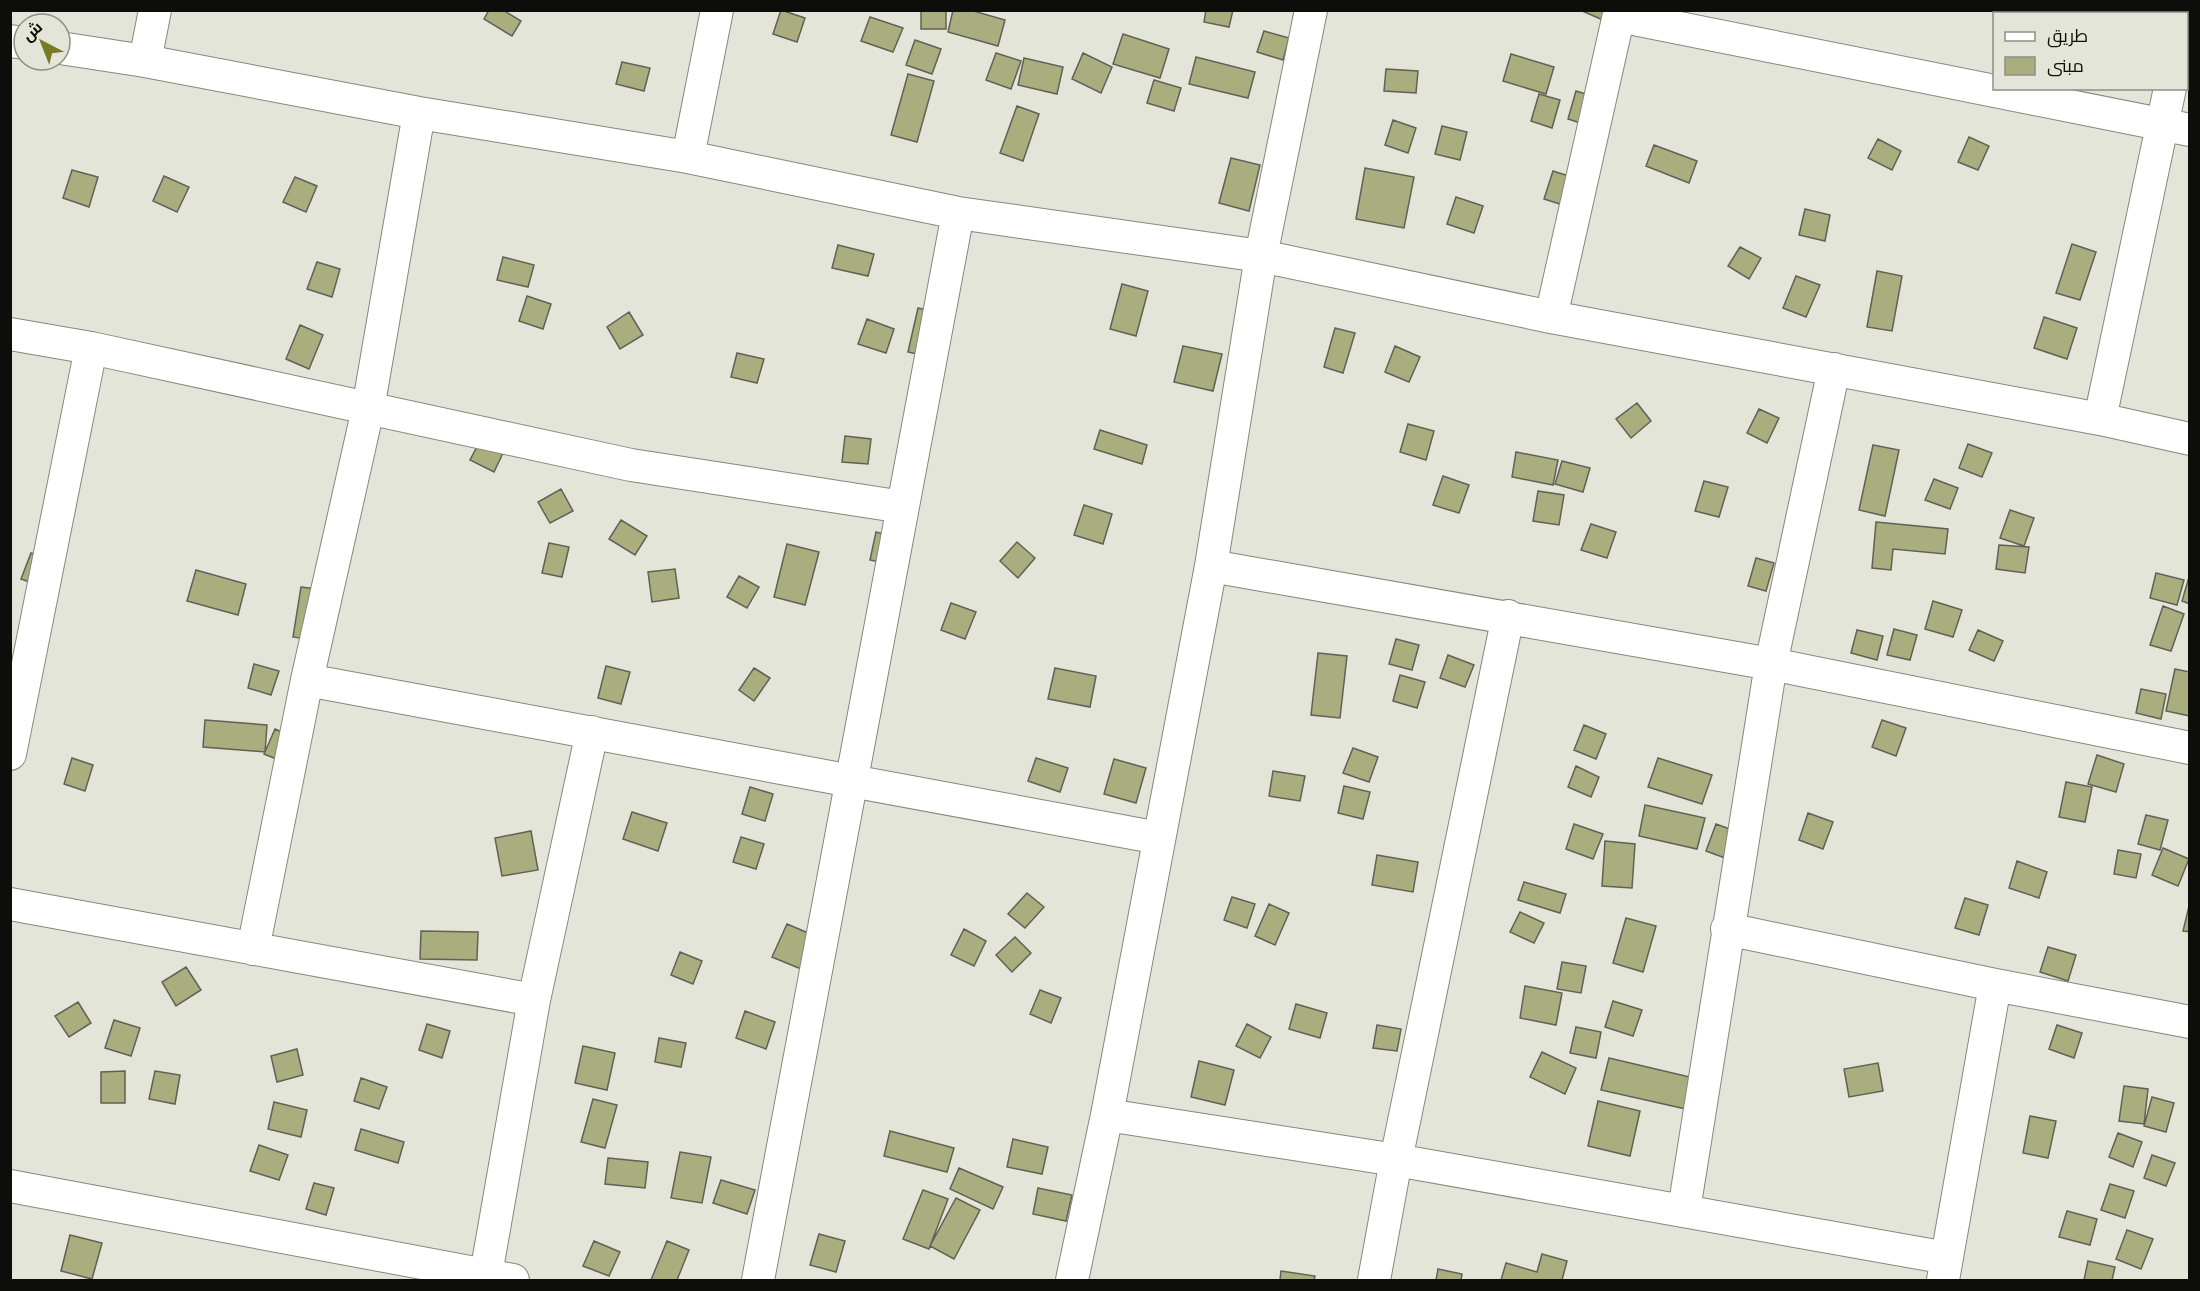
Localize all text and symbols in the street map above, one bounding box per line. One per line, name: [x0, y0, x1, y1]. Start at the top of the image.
north arrow: [12, 12, 72, 72]
legend: [1993, 12, 2188, 90]
text: ش: [19, 18, 46, 45]
text: طريق: [2047, 26, 2088, 48]
text: مبنى: [2047, 56, 2084, 77]

